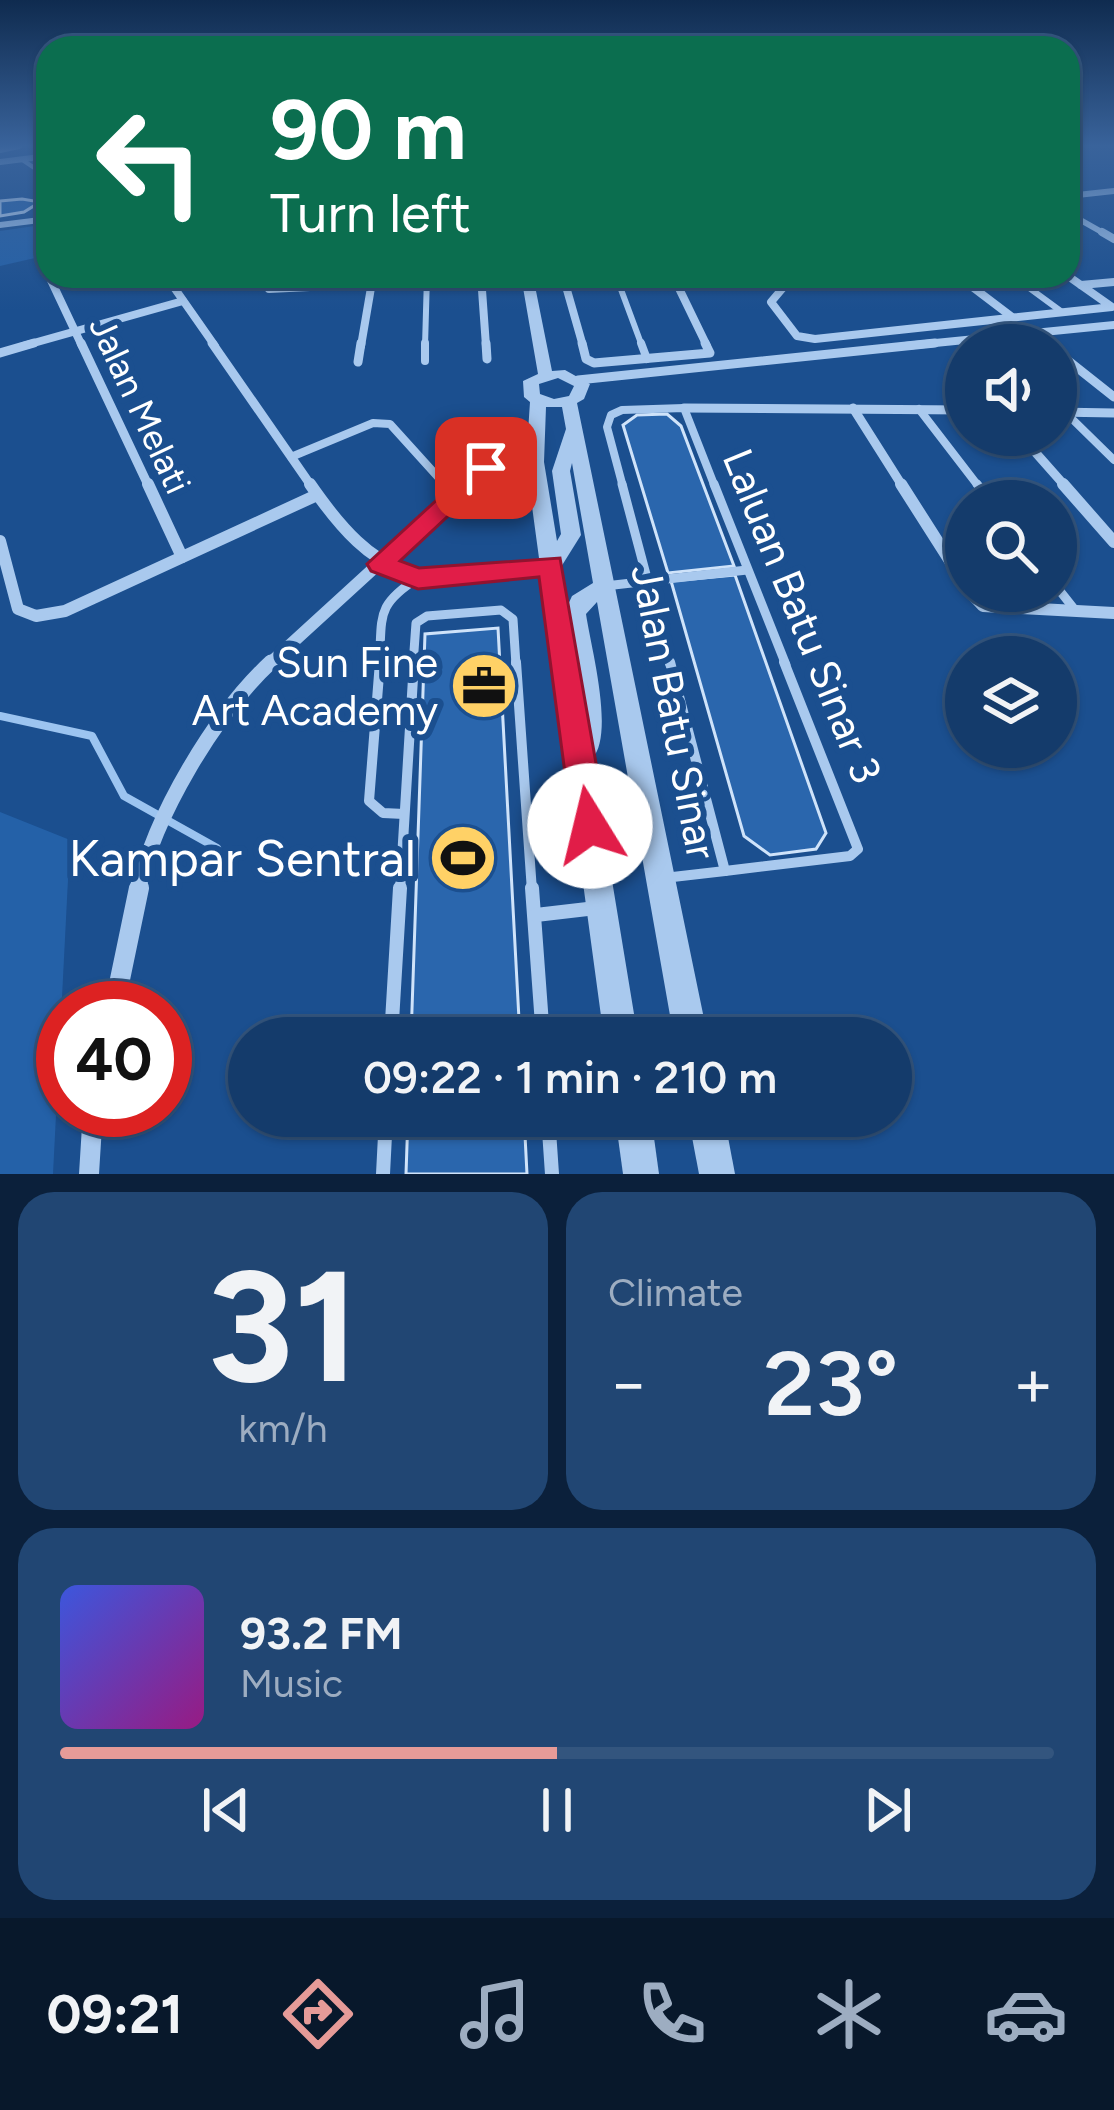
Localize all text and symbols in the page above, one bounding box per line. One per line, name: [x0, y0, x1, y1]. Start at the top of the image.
text: 90 m: [270, 79, 466, 180]
icon: left: [72, 84, 228, 240]
text: Turn left: [270, 181, 471, 246]
street label: Jalan Melati: [80, 310, 200, 500]
map controls: [945, 324, 1077, 768]
button: sound: [945, 324, 1077, 456]
pin: [435, 417, 537, 519]
icon: arrive: [453, 435, 519, 501]
street label: Laluan Batu Sinar 3: [712, 442, 892, 790]
button: search: [945, 480, 1077, 612]
street label: Jalan Batu Sinar: [620, 560, 728, 864]
button: layers: [945, 636, 1077, 768]
place label: Sun Fine Art Academy: [192, 637, 438, 736]
office icon: Sun Fine Art Academy: [449, 651, 519, 721]
position arrow: [527, 763, 653, 889]
sports icon: Kampar Sentral: [428, 823, 498, 893]
place label: Kampar Sentral: [69, 828, 416, 889]
speed limit sign: 40: [36, 981, 192, 1137]
text: 09:22 · 1 min · 210 m: [363, 1050, 777, 1104]
text: 31: [207, 1233, 359, 1420]
text: Climate: [608, 1269, 743, 1316]
text: 23°: [764, 1329, 898, 1438]
text: −: [608, 1343, 649, 1423]
text: +: [1013, 1343, 1054, 1423]
text: km/h: [238, 1405, 328, 1452]
text: 93.2 FM: [240, 1606, 403, 1660]
text: Music: [240, 1660, 343, 1707]
icon: previous: [193, 1777, 259, 1843]
icon: pause: [524, 1777, 590, 1843]
icon: next: [855, 1777, 921, 1843]
icon: directions: [276, 1972, 360, 2056]
icon: music: [453, 1972, 537, 2056]
icon: phone: [630, 1972, 714, 2056]
icon: climate: [807, 1972, 891, 2056]
icon: car: [984, 1972, 1068, 2056]
text: 09:21: [46, 1982, 183, 2047]

